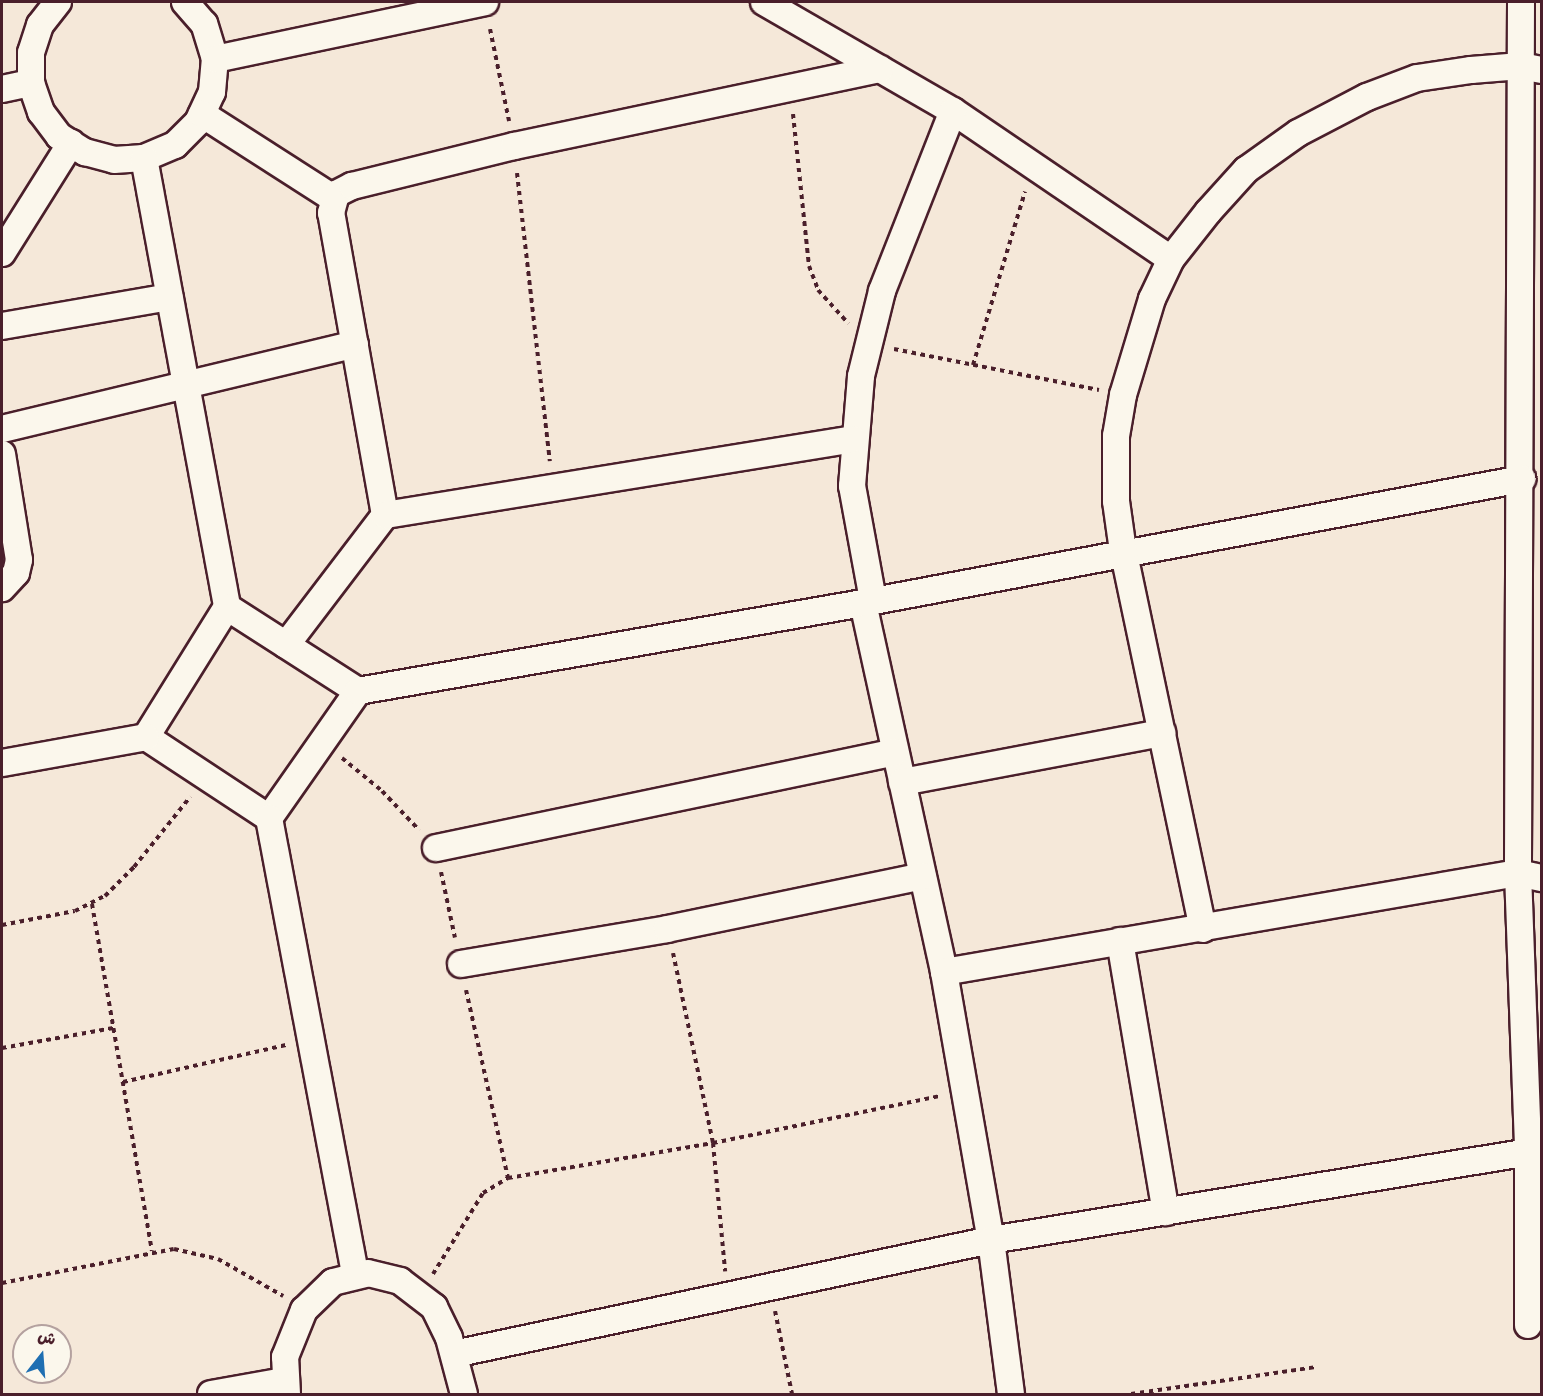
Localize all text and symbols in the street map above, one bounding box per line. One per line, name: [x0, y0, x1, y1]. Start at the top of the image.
north arrow: [12, 1324, 72, 1384]
text: ش: [35, 1326, 58, 1351]

